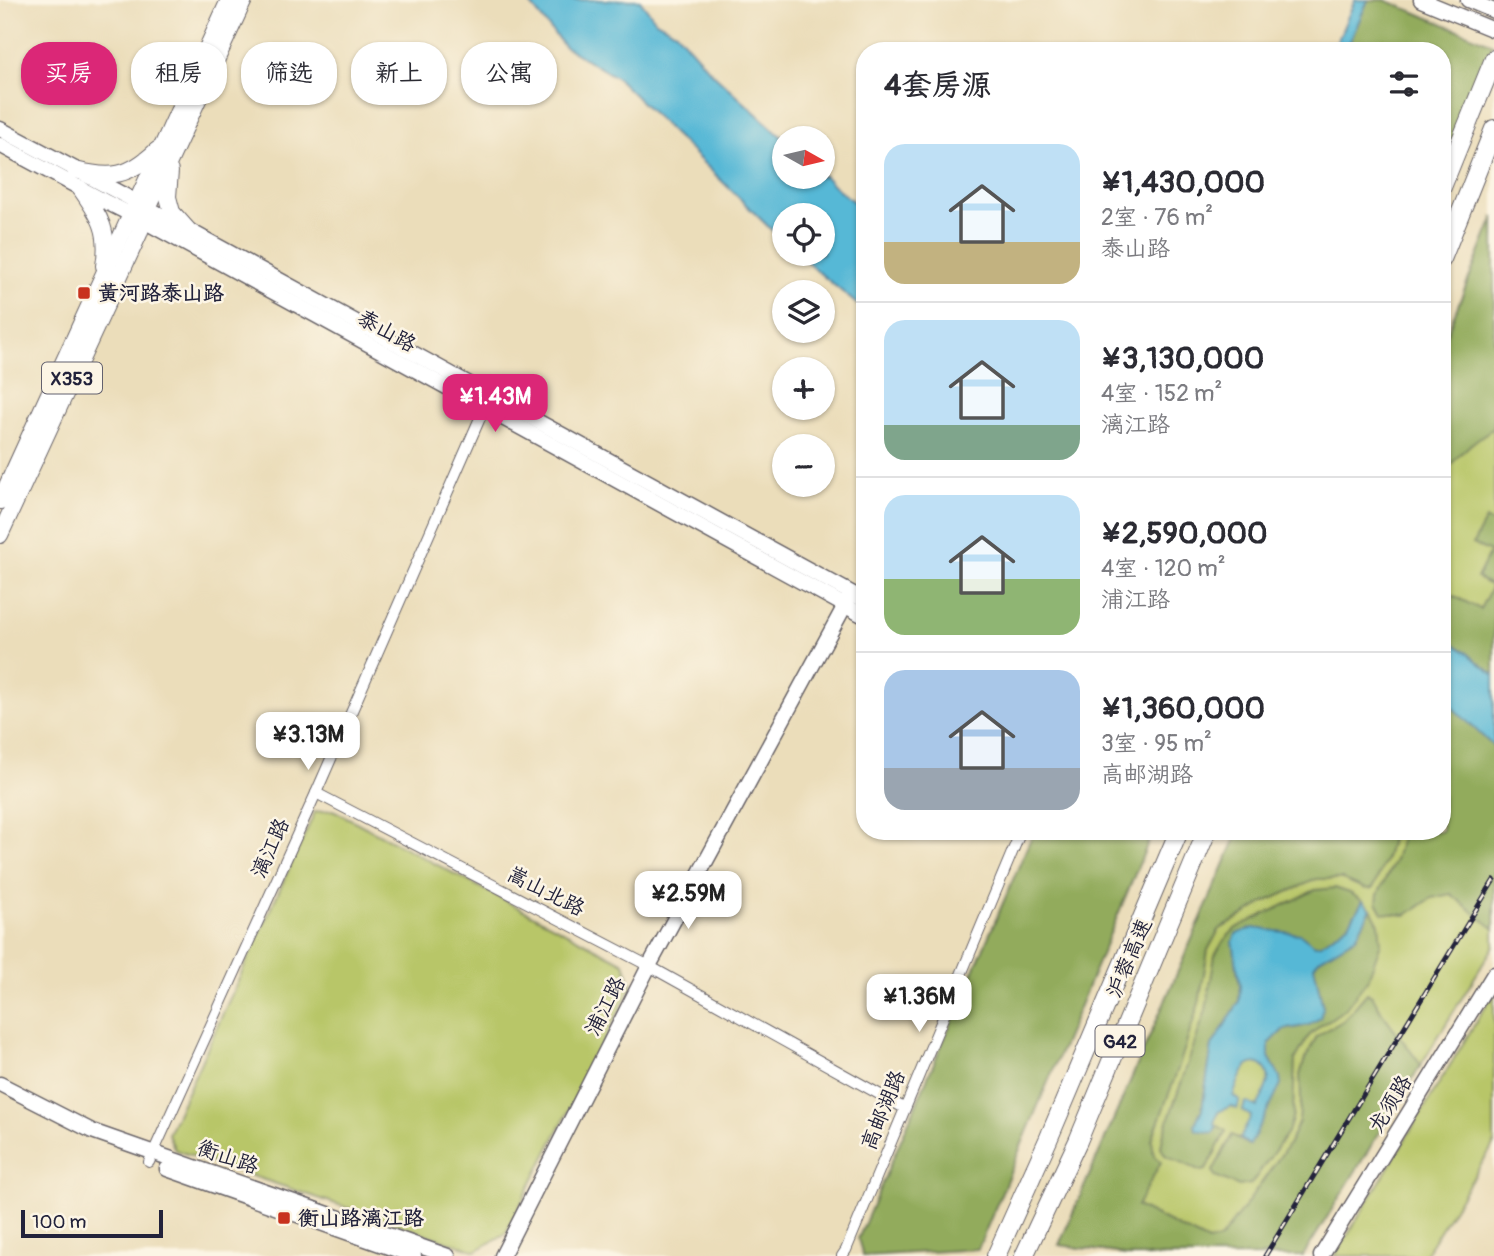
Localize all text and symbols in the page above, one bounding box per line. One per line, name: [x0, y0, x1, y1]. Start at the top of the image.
chip: 买房: [21, 42, 117, 105]
chip: 租房: [131, 42, 227, 105]
chip: 筛选: [241, 42, 337, 105]
chip: 新上: [351, 42, 447, 105]
chip: 公寓: [461, 42, 557, 105]
icon: filters: [1385, 65, 1423, 103]
text: 4套房源: [884, 67, 991, 104]
north arrow: [772, 126, 835, 189]
map controls: [772, 126, 835, 497]
text: ¥1,430,000: [1101, 164, 1265, 201]
icon: home: [940, 172, 1024, 256]
button: locate: [772, 203, 835, 266]
text: 2室 · 76 m²: [1101, 203, 1213, 232]
text: 泰山路: [1101, 234, 1170, 263]
place label: 黄河路泰山路: [98, 280, 224, 307]
button: layers: [772, 280, 835, 343]
marker: 黄河路泰山路: [76, 285, 92, 301]
street label: 泰山路: [353, 304, 421, 359]
text: ¥3,130,000: [1101, 340, 1264, 377]
icon: home: [940, 348, 1024, 432]
button: +: [772, 357, 835, 420]
road number: X353: [42, 362, 102, 394]
pin: ¥1.43M: [438, 374, 552, 434]
text: 4室 · 152 m²: [1101, 379, 1222, 408]
text: ¥1.43M: [459, 382, 531, 411]
text: 漓江路: [1101, 410, 1170, 439]
button: −: [772, 434, 835, 497]
text: ¥2,590,000: [1101, 515, 1268, 552]
icon: home: [940, 523, 1024, 607]
text: 4室 · 120 m²: [1101, 554, 1226, 583]
text: 浦江路: [1101, 585, 1170, 614]
text: ¥1,360,000: [1101, 690, 1265, 727]
icon: home: [940, 698, 1024, 782]
pin: ¥3.13M: [251, 712, 365, 772]
text: ¥3.13M: [272, 720, 344, 749]
text: 3室 · 95 m²: [1101, 729, 1212, 758]
text: 高邮湖路: [1101, 760, 1193, 789]
street label: 漓江路: [245, 814, 296, 882]
street label: 嵩山北路: [502, 860, 589, 923]
pin: ¥2.59M: [631, 872, 745, 931]
text: ¥2.59M: [651, 879, 725, 908]
street label: 沪蓉高速: [1101, 914, 1158, 1002]
street label: 浦江路: [579, 972, 632, 1040]
pin: ¥1.36M: [862, 974, 976, 1034]
text: ¥1.36M: [883, 982, 955, 1011]
road number: G42: [1096, 1026, 1144, 1056]
street label: 高邮湖路: [855, 1066, 912, 1154]
street label: 龙须路: [1363, 1070, 1418, 1138]
street label: 衡山路: [194, 1134, 262, 1180]
place label: 衡山路漓江路: [298, 1205, 424, 1232]
scale bar: [21, 1207, 163, 1239]
text: 100 m: [32, 1210, 86, 1234]
marker: 衡山路漓江路: [276, 1210, 292, 1226]

